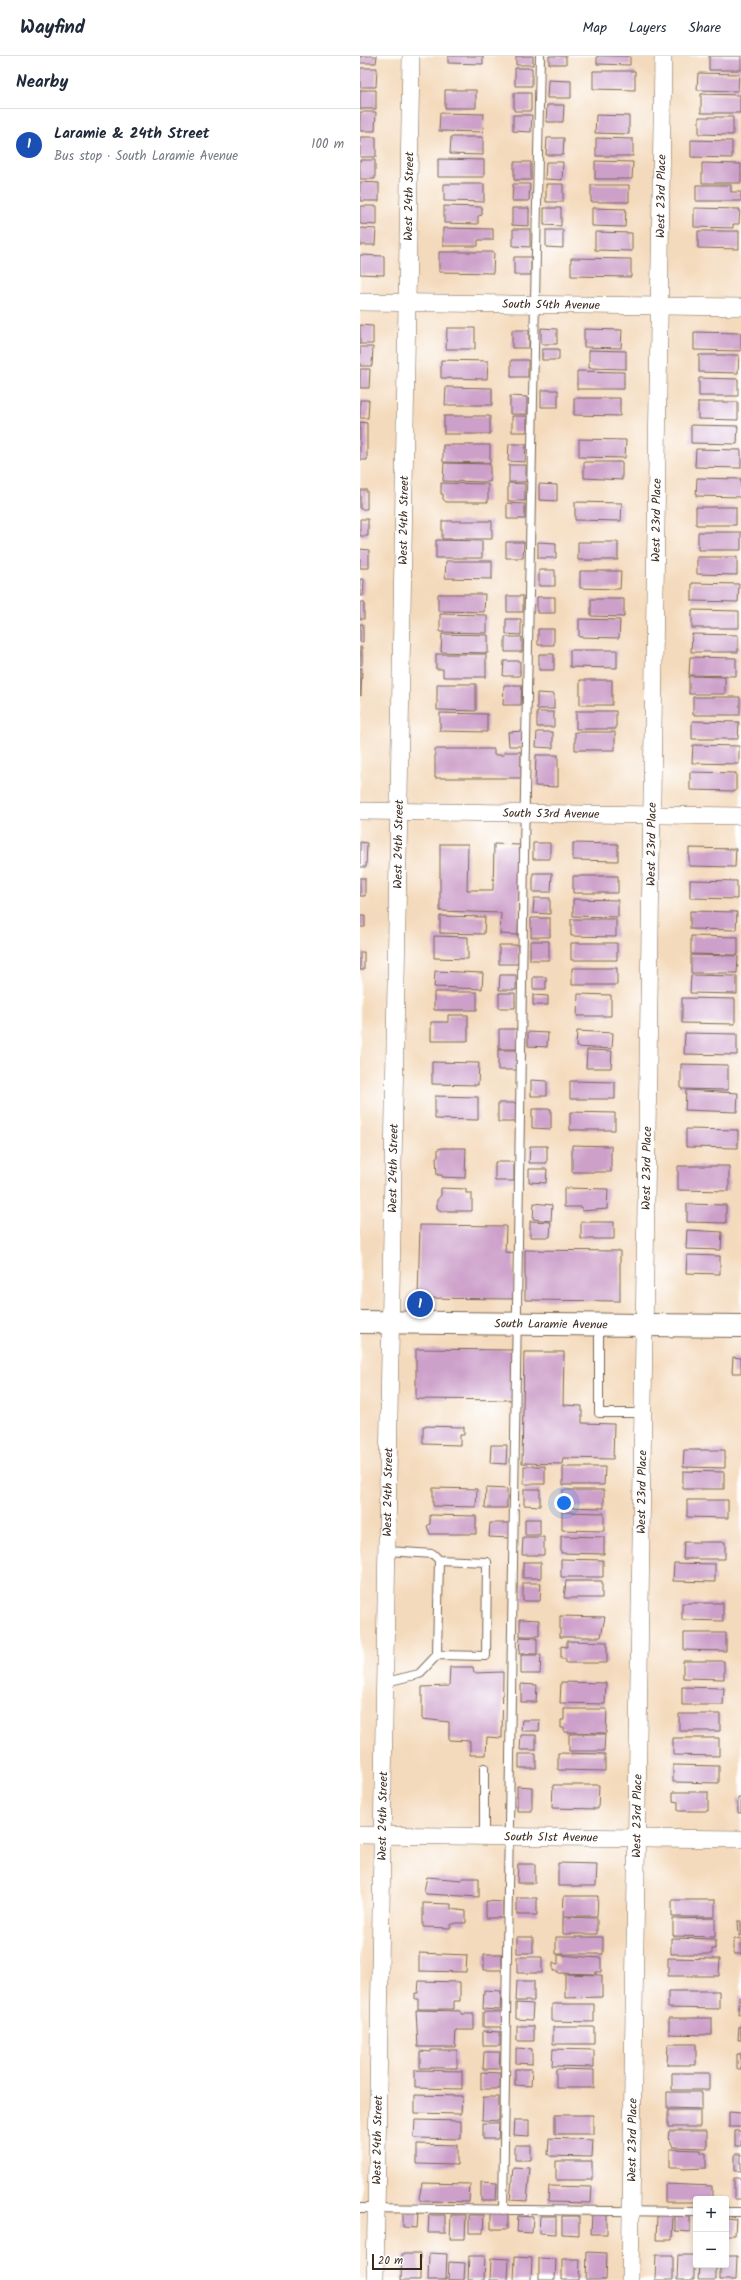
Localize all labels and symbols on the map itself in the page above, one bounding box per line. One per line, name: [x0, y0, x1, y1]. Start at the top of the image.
street label: West 24th Street: [399, 151, 419, 241]
street label: West 23rd Place: [651, 154, 671, 238]
street label: South 54th Avenue: [502, 294, 601, 315]
street label: West 24th Street: [393, 475, 414, 565]
street label: West 23rd Place: [646, 478, 666, 562]
street label: West 24th Street: [388, 799, 408, 889]
street label: West 23rd Place: [641, 801, 661, 886]
street label: South 53rd Avenue: [502, 803, 600, 824]
street label: West 24th Street: [383, 1123, 403, 1213]
street label: West 23rd Place: [636, 1125, 657, 1210]
pin: 1: [407, 1289, 433, 1319]
street label: South Laramie Avenue: [494, 1314, 608, 1334]
street label: West 24th Street: [378, 1447, 398, 1537]
street label: West 23rd Place: [632, 1449, 652, 1534]
your location: [554, 1493, 574, 1513]
street label: West 24th Street: [372, 1771, 393, 1861]
street label: West 23rd Place: [627, 1773, 647, 1858]
street label: South 51st Avenue: [504, 1827, 599, 1847]
street label: West 24th Street: [367, 2095, 387, 2185]
street label: West 23rd Place: [622, 2097, 642, 2182]
scale bar: [372, 2252, 422, 2271]

